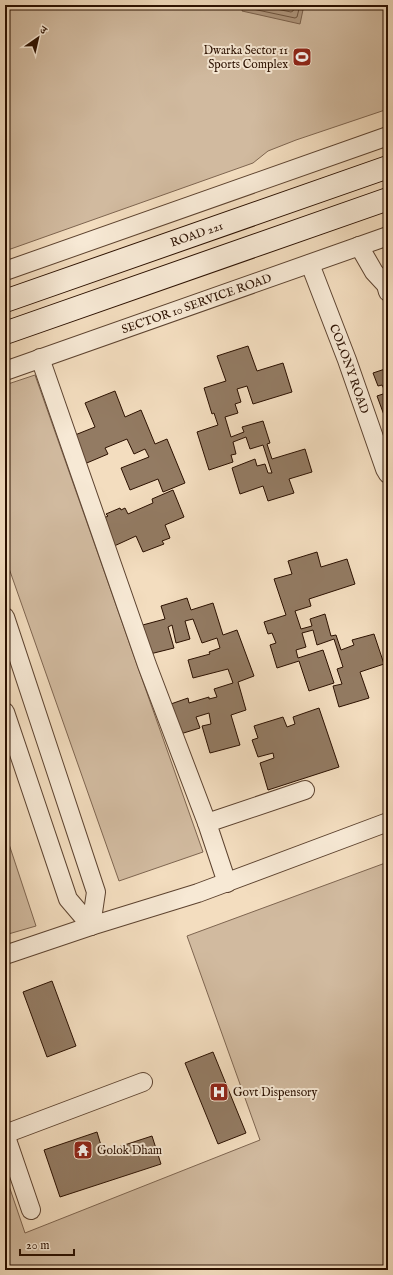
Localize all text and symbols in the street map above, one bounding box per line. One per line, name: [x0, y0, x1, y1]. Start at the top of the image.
north arrow: [18, 18, 58, 58]
text: उ: [36, 23, 50, 39]
place label: Dwarka Sector 11 Sports Complex: [203, 43, 288, 73]
sports icon: Dwarka Sector 11 Sports Complex: [291, 46, 313, 68]
street label: ROAD 221: [168, 218, 225, 250]
street label: SECTOR 10 SERVICE ROAD: [119, 270, 274, 337]
street label: COLONY ROAD: [326, 322, 373, 416]
hospital icon: Govt Dispensory: [208, 1081, 230, 1103]
place label: Govt Dispensory: [233, 1085, 317, 1101]
temple icon: Golok Dham: [72, 1139, 94, 1161]
place label: Golok Dham: [97, 1143, 162, 1158]
scale bar: [20, 1231, 74, 1257]
text: 20 m: [26, 1238, 49, 1253]

